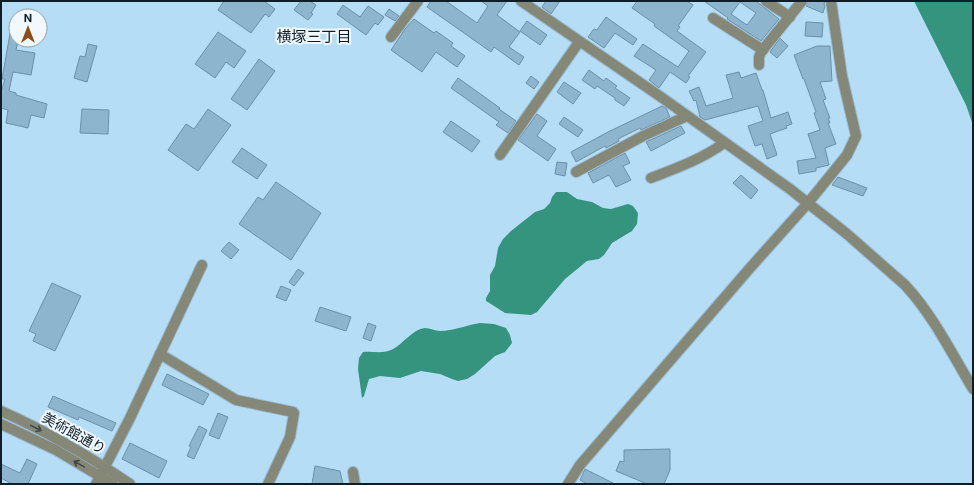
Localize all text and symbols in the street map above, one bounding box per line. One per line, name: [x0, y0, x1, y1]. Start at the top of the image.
north arrow: [8, 8, 48, 48]
text: N: [24, 11, 32, 25]
district label: 横塚三丁目: [276, 27, 352, 46]
street label: 美術館通り: [40, 408, 109, 457]
one-way arrow: [30, 425, 42, 432]
one-way arrow: [74, 459, 86, 467]

